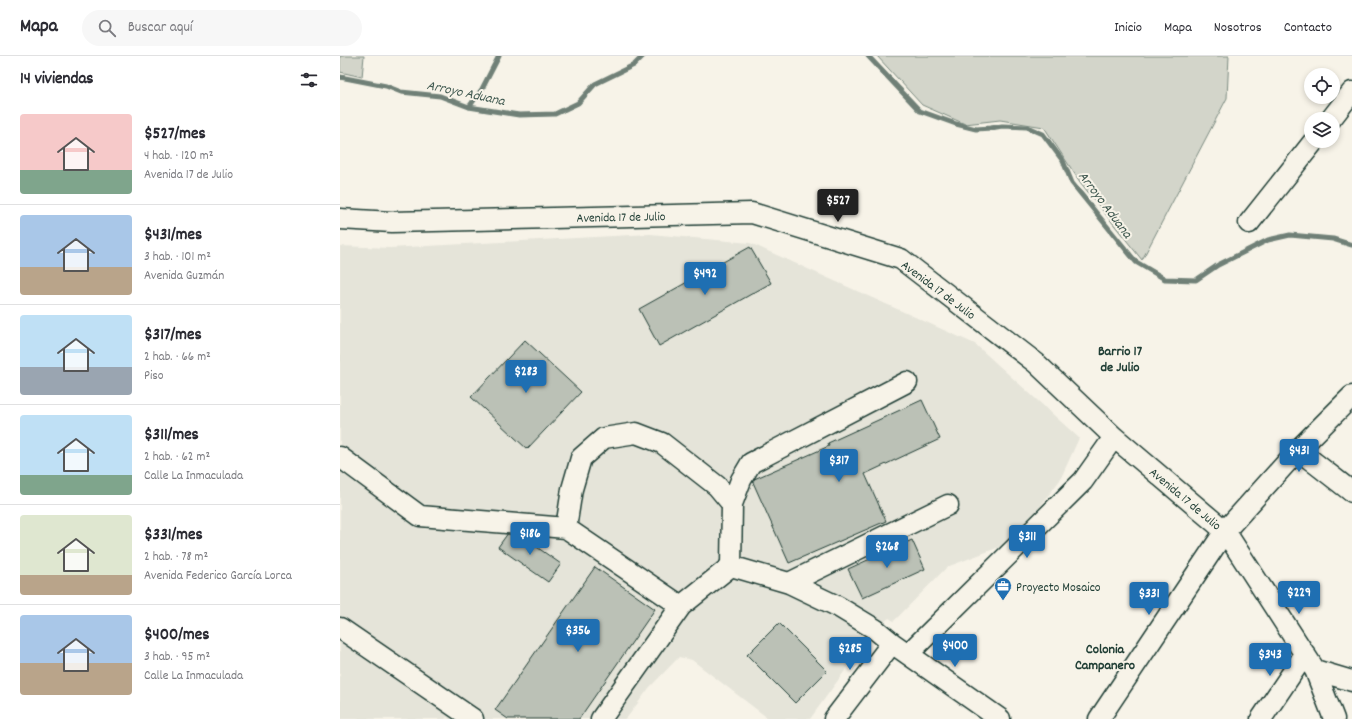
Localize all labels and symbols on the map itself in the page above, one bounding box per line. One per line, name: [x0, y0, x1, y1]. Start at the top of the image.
water label: Arroyo Aduana: [425, 76, 508, 112]
water label: Arroyo Aduana: [1073, 168, 1137, 244]
pin: $527: [814, 189, 862, 223]
street label: Avenida 17 de Julio: [576, 208, 666, 229]
street label: Avenida 17 de Julio: [896, 257, 979, 325]
pin: $492: [681, 262, 729, 296]
district label: Barrio 17 de Julio: [1098, 342, 1143, 378]
pin: $283: [502, 360, 550, 394]
pin: $431: [1275, 439, 1323, 473]
pin: $317: [815, 449, 863, 483]
street label: Avenida 17 de Julio: [1144, 464, 1225, 536]
pin: $186: [506, 522, 554, 556]
pin: $311: [1003, 525, 1051, 559]
pin: $268: [863, 535, 911, 569]
office icon: Proyecto Mosaico: [993, 576, 1013, 601]
place label: Proyecto Mosaico: [1016, 579, 1101, 598]
pin: $229: [1275, 581, 1323, 615]
pin: $331: [1125, 582, 1173, 616]
pin: $356: [554, 619, 602, 653]
pin: $400: [931, 634, 979, 668]
pin: $285: [826, 637, 874, 671]
district label: Colonia Campanero: [1075, 640, 1135, 676]
pin: $343: [1246, 643, 1294, 677]

